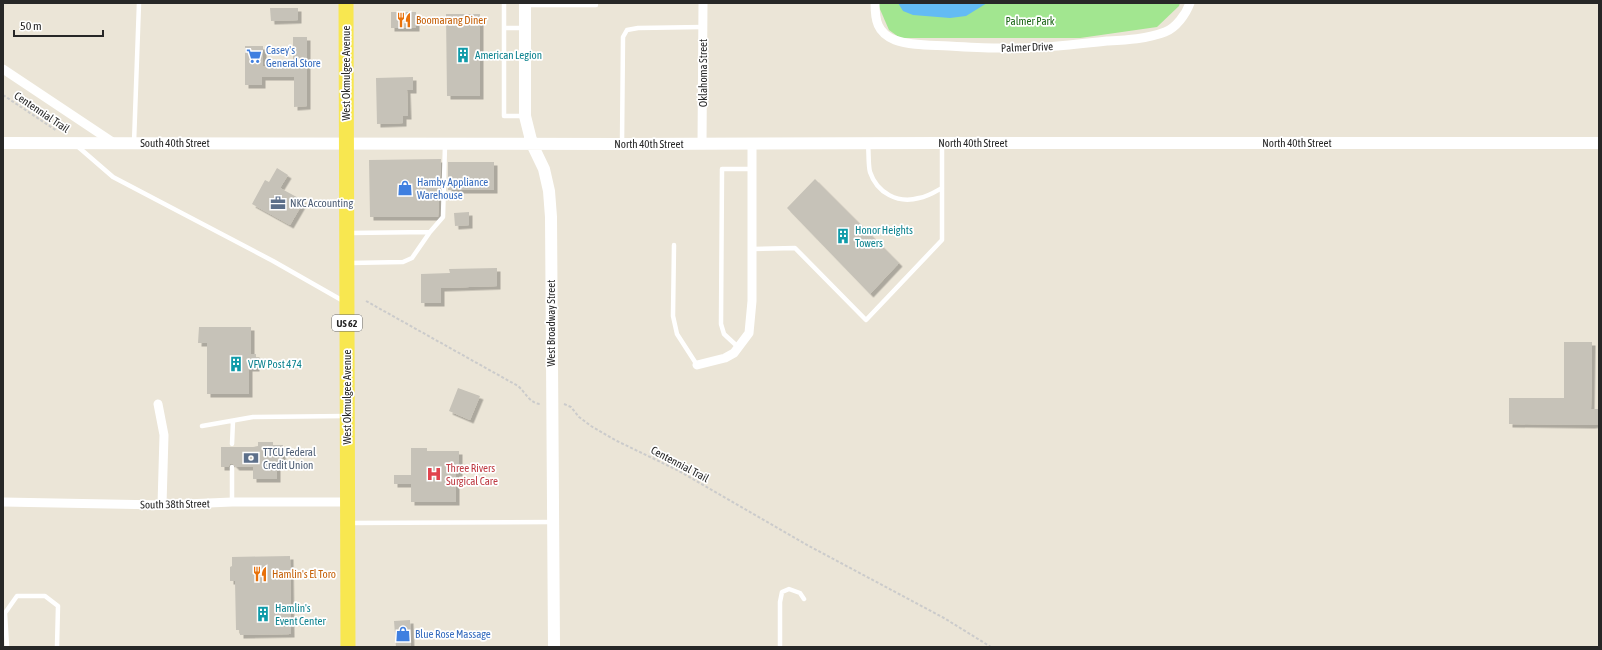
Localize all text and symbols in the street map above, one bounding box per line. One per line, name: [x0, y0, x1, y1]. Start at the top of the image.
restaurant icon: Boomarang Diner: [395, 11, 413, 29]
scale bar: [14, 12, 103, 38]
place label: Boomarang Diner: [416, 14, 487, 26]
park label: Palmer Park: [1005, 15, 1055, 27]
text: 50 m: [20, 19, 42, 33]
street label: West Okmulgee Avenue: [340, 26, 352, 120]
street label: Oklahoma Street: [697, 39, 709, 107]
street label: Palmer Drive: [1001, 40, 1053, 54]
place label: Casey's General Store: [266, 44, 321, 69]
building icon: American Legion: [454, 46, 472, 64]
supermarket icon: Casey's General Store: [245, 47, 263, 65]
place label: American Legion: [475, 49, 542, 61]
street label: Centennial Trail: [12, 89, 72, 135]
street label: South 40th Street: [140, 137, 210, 149]
street label: North 40th Street: [938, 137, 1008, 149]
street label: North 40th Street: [1262, 137, 1332, 149]
street label: North 40th Street: [614, 138, 684, 150]
place label: Hamby Appliance Warehouse: [417, 176, 488, 201]
shop icon: Hamby Appliance Warehouse: [396, 179, 414, 197]
office icon: NKC Accounting: [269, 194, 287, 212]
place label: NKC Accounting: [290, 197, 353, 209]
place label: Honor Heights Towers: [855, 224, 913, 249]
building icon: Honor Heights Towers: [834, 227, 852, 245]
street label: West Broadway Street: [545, 280, 557, 366]
road number: US 62: [332, 315, 362, 331]
street label: West Okmulgee Avenue: [341, 350, 353, 444]
building icon: VFW Post 474: [227, 355, 245, 373]
place label: VFW Post 474: [248, 358, 302, 370]
street label: Centennial Trail: [649, 444, 711, 484]
place label: TTCU Federal Credit Union: [263, 446, 316, 471]
bank icon: TTCU Federal Credit Union: [242, 449, 260, 467]
place label: Three Rivers Surgical Care: [446, 462, 498, 487]
hospital icon: Three Rivers Surgical Care: [425, 465, 443, 483]
street label: South 38th Street: [140, 497, 210, 511]
restaurant icon: Hamlin's El Toro: [251, 565, 269, 583]
place label: Hamlin's El Toro: [272, 568, 336, 580]
place label: Hamlin's Event Center: [275, 602, 326, 627]
building icon: Hamlin's Event Center: [254, 605, 272, 623]
shop icon: Blue Rose Massage: [394, 625, 412, 643]
place label: Blue Rose Massage: [415, 628, 491, 640]

